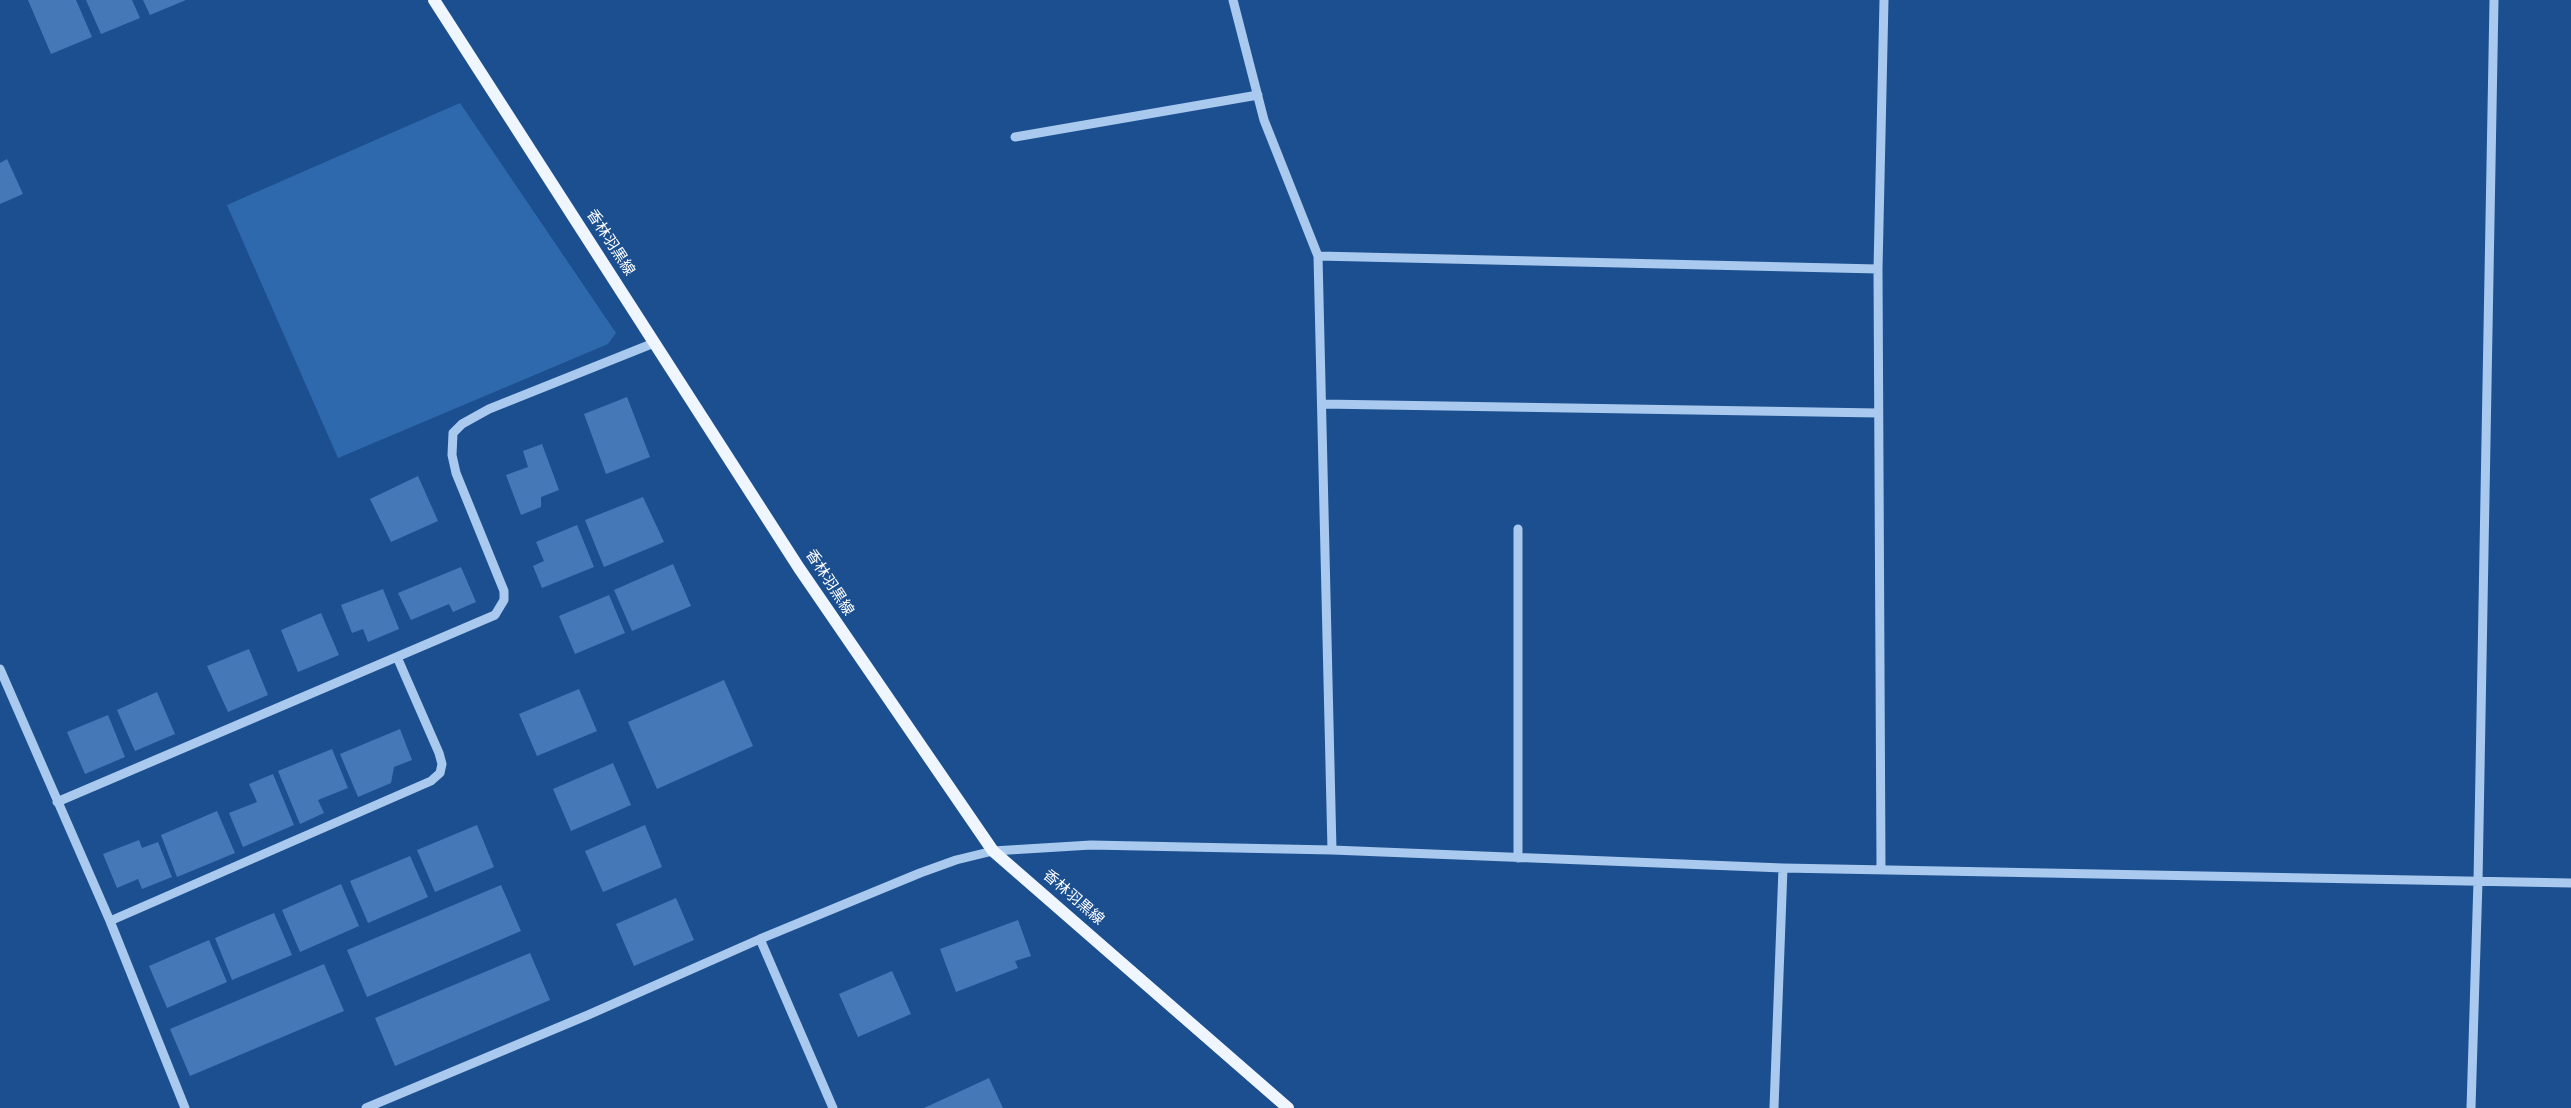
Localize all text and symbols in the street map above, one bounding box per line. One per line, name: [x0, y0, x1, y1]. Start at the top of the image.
street label: 香林羽黒線: [582, 207, 638, 279]
street label: 香林羽黒線: [801, 547, 857, 619]
street label: 香林羽黒線: [1039, 867, 1107, 929]

